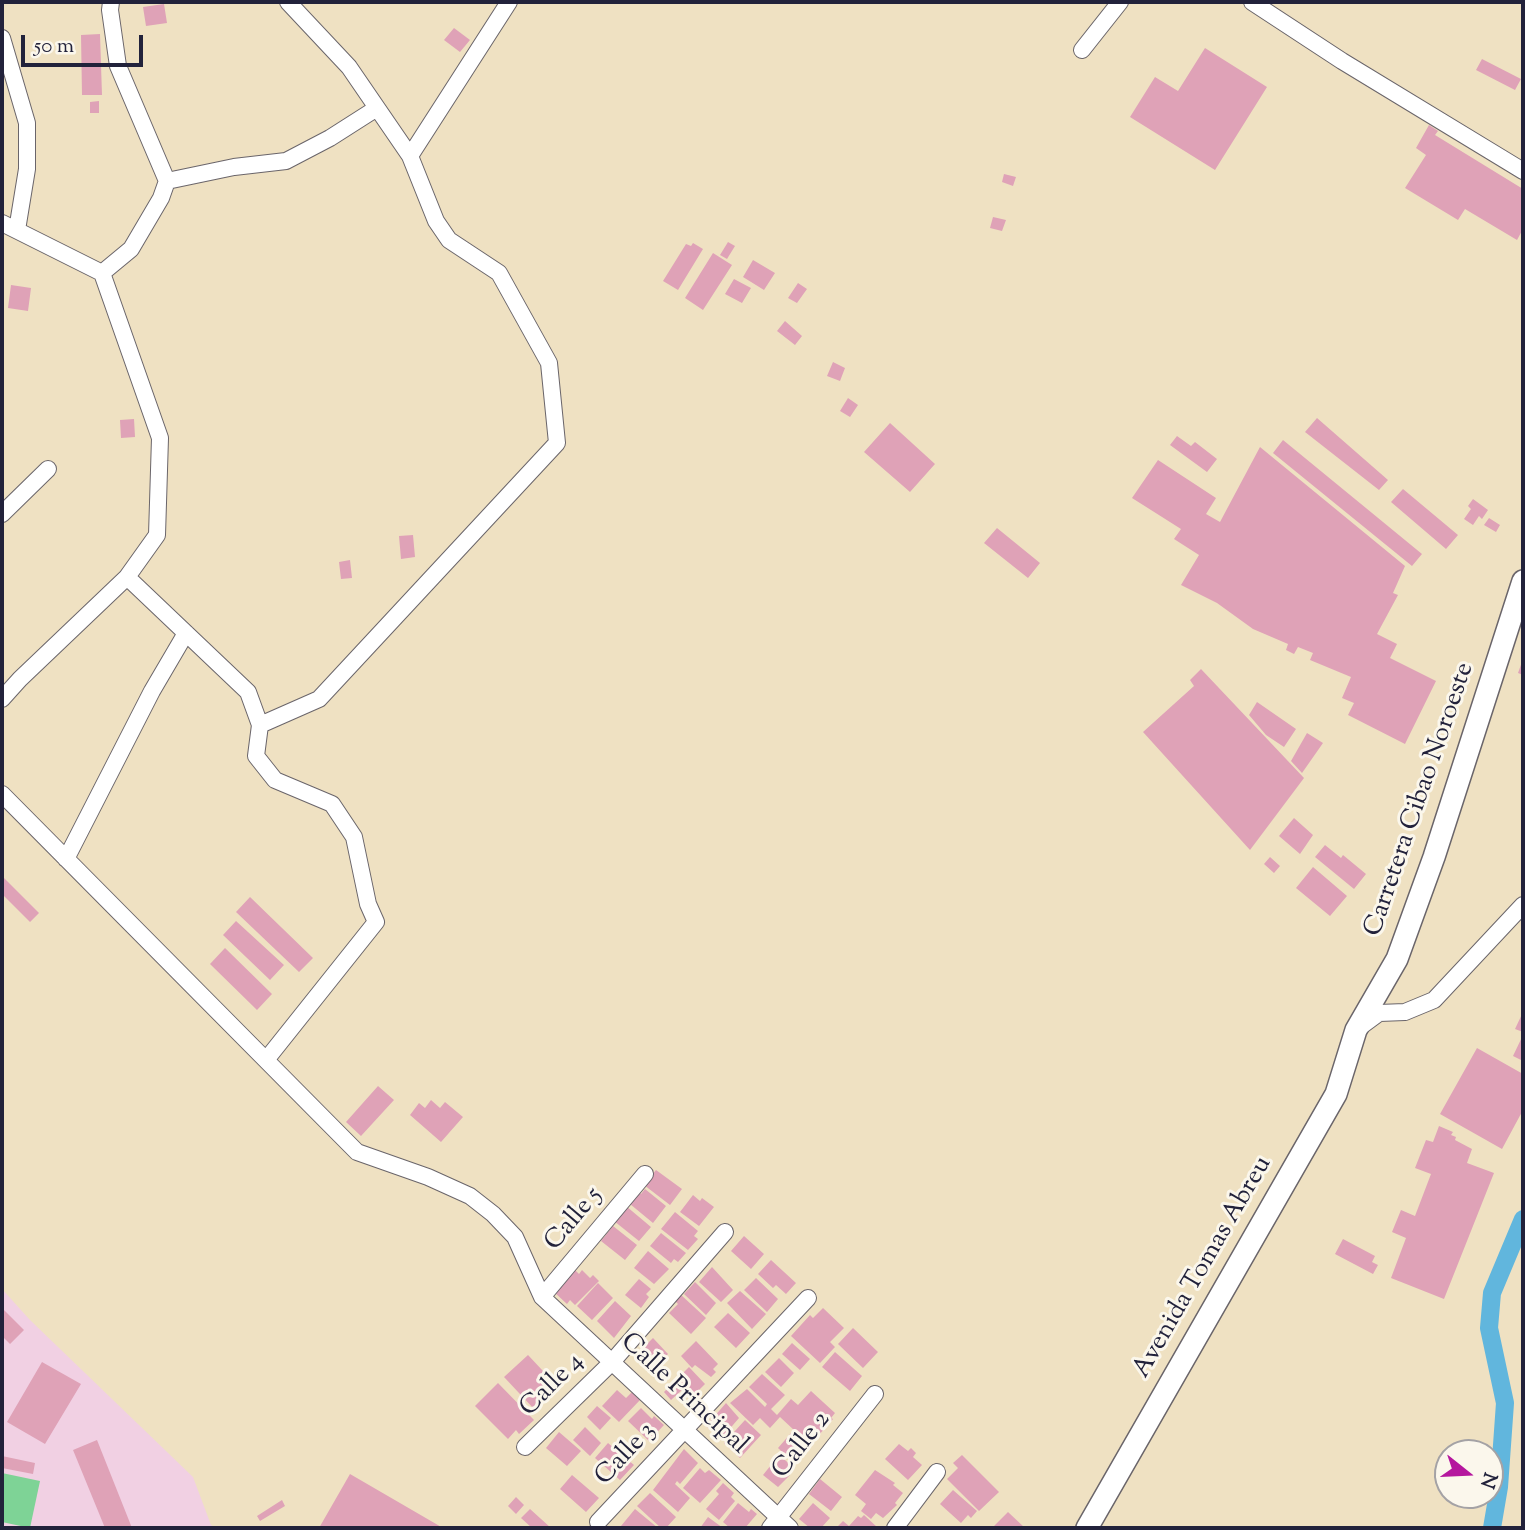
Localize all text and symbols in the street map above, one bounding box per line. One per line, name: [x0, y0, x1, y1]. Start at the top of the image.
scale bar: [24, 21, 147, 65]
text: 50 m: [34, 32, 74, 62]
street label: Carretera Cibao Noroeste: [1359, 659, 1483, 941]
street label: Avenida Tomas Abreu: [1128, 1152, 1280, 1384]
street label: Calle 5: [539, 1182, 611, 1258]
street label: Calle Principal: [613, 1328, 753, 1462]
street label: Calle 4: [515, 1348, 591, 1424]
street label: Calle 2: [767, 1406, 839, 1486]
street label: Calle 3: [590, 1417, 664, 1493]
north arrow: [1434, 1439, 1504, 1509]
text: N: [1472, 1469, 1503, 1491]

